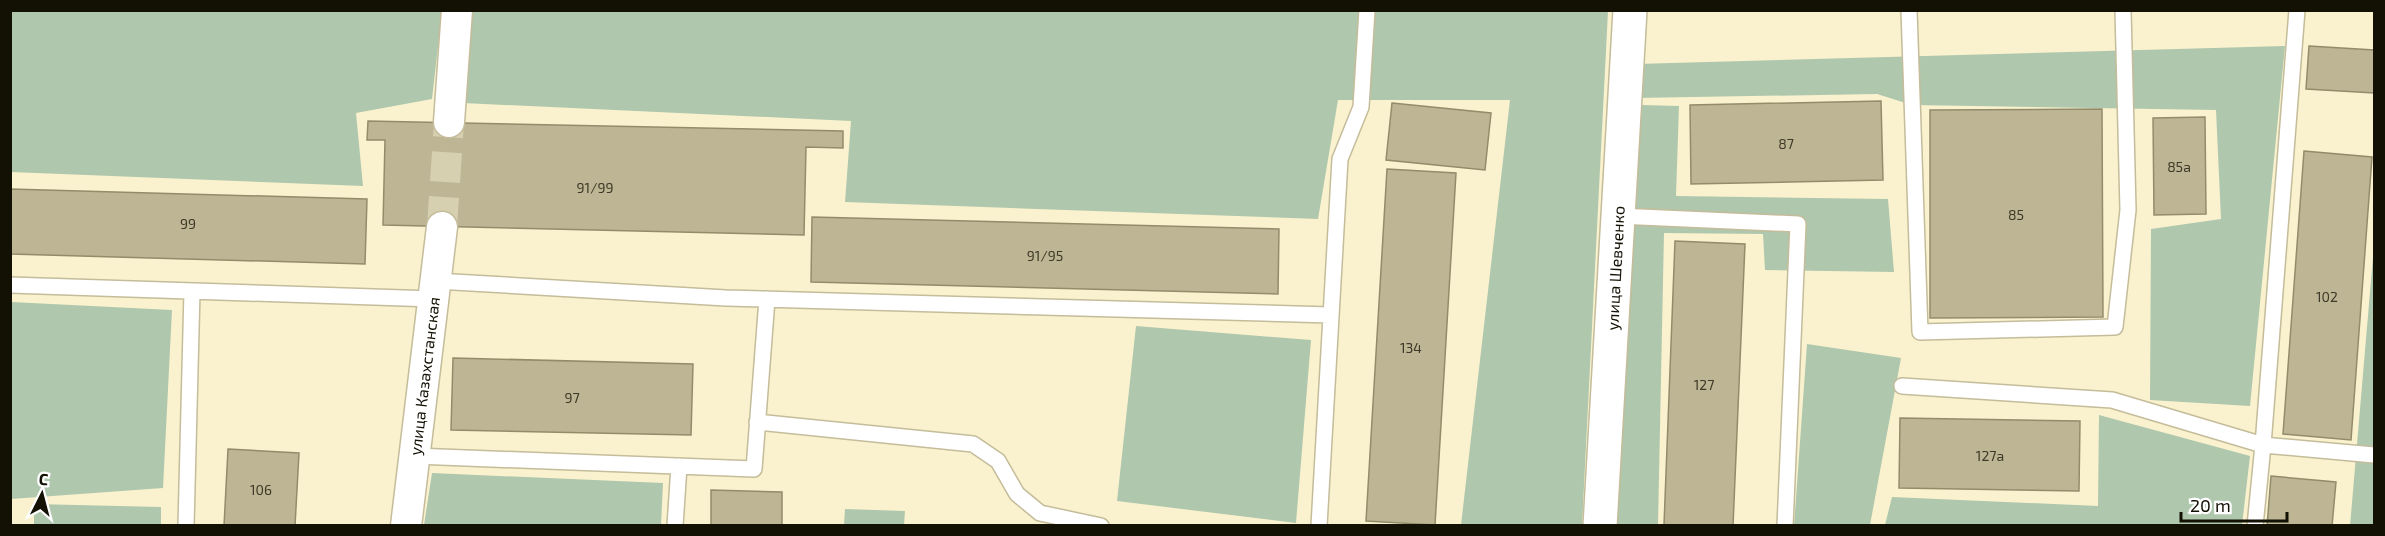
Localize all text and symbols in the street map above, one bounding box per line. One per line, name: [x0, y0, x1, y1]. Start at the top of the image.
house number: 87: [1778, 135, 1794, 152]
house number: 85а: [2167, 158, 2191, 175]
house number: 91/99: [577, 179, 613, 196]
street label: улица Шевченко: [1602, 205, 1629, 331]
house number: 85: [2008, 206, 2024, 223]
house number: 99: [180, 215, 196, 232]
house number: 91/95: [1027, 247, 1063, 264]
house number: 102: [2316, 288, 2338, 305]
street label: улица Казахстанская: [405, 296, 444, 456]
house number: 134: [1400, 339, 1422, 356]
house number: 127: [1694, 376, 1714, 393]
house number: 97: [564, 389, 580, 406]
house number: 127а: [1976, 447, 2004, 464]
north arrow: [12, 464, 72, 524]
text: С: [38, 469, 49, 489]
house number: 106: [250, 481, 272, 498]
scale bar: [2181, 485, 2288, 523]
text: 20 m: [2190, 494, 2231, 516]

